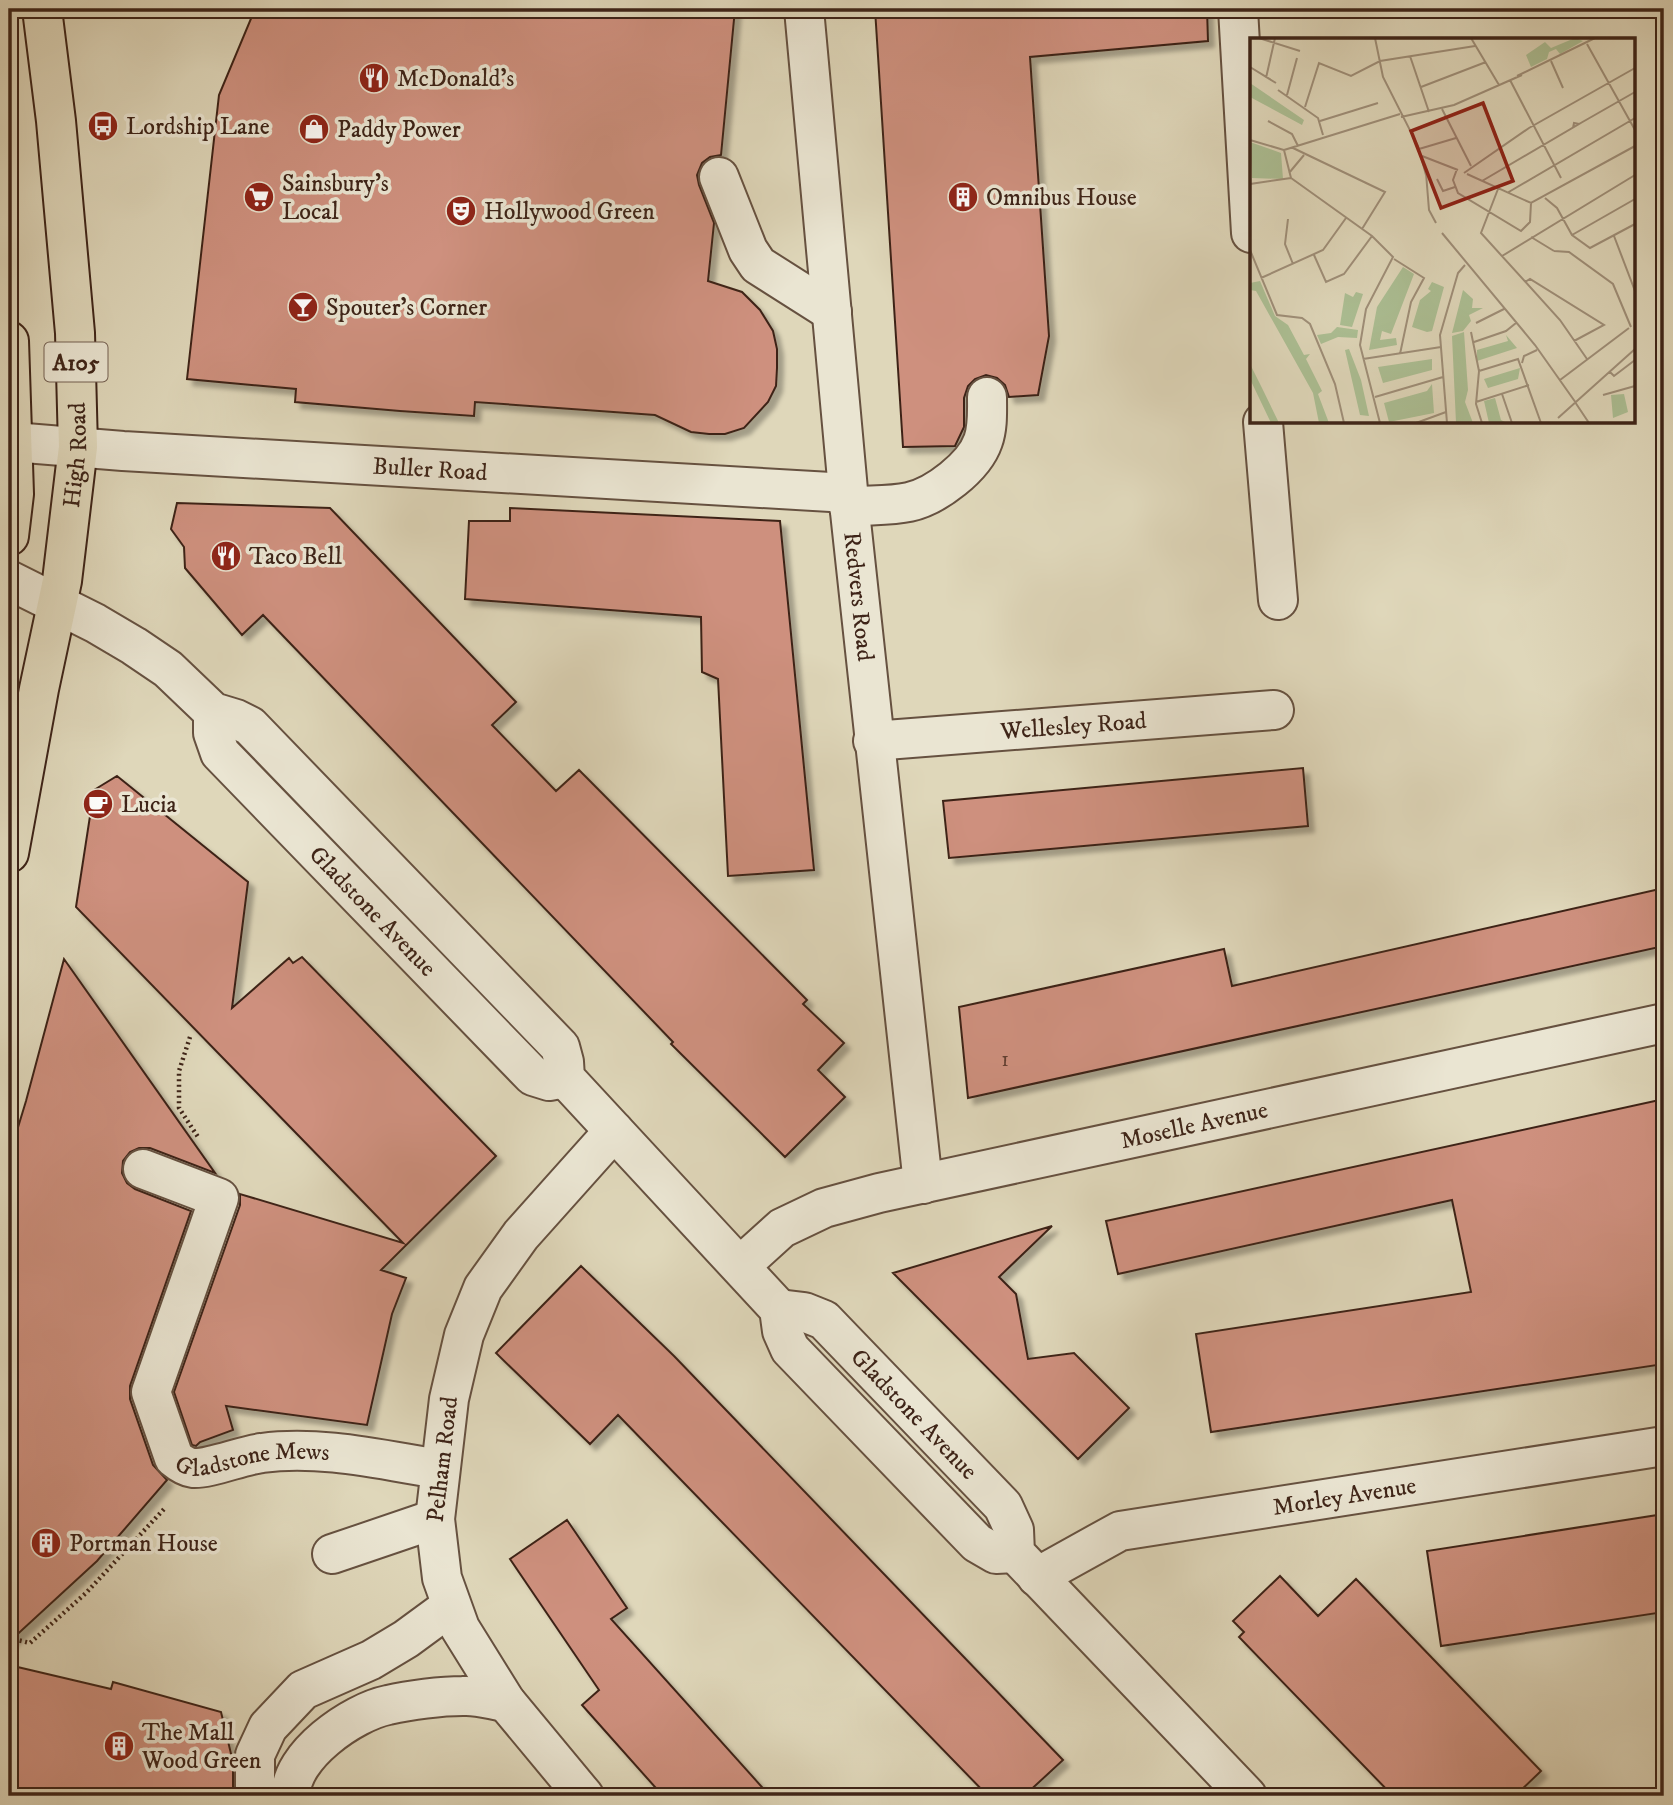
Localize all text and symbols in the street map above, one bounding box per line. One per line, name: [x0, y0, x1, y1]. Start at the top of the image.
inset map: [1250, 38, 1634, 424]
restaurant icon: McDonald's: [357, 61, 391, 95]
place label: McDonald's: [397, 64, 514, 94]
bus stop icon: Lordship Lane: [86, 109, 120, 143]
place label: Lordship Lane: [126, 112, 270, 142]
shop icon: Paddy Power: [297, 112, 331, 146]
place label: Paddy Power: [337, 115, 461, 145]
place label: Sainsbury's Local: [282, 169, 389, 227]
supermarket icon: Sainsbury's Local: [242, 180, 276, 214]
building icon: Omnibus House: [946, 180, 980, 214]
place label: Omnibus House: [986, 183, 1137, 213]
theatre icon: Hollywood Green: [444, 194, 478, 228]
place label: Hollywood Green: [484, 197, 655, 227]
bar icon: Spouter's Corner: [286, 290, 320, 324]
place label: Spouter's Corner: [326, 293, 487, 323]
road number: A105: [44, 342, 108, 382]
street label: High Road: [57, 402, 94, 509]
street label: Buller Road: [372, 451, 488, 488]
street label: Redvers Road: [836, 530, 880, 663]
restaurant icon: Taco Bell: [209, 539, 243, 573]
place label: Taco Bell: [249, 542, 343, 572]
street label: Wellesley Road: [998, 706, 1148, 747]
cafe icon: Lucia: [81, 787, 115, 821]
place label: Lucia: [121, 790, 177, 820]
street label: Gladstone Avenue: [302, 840, 442, 983]
house number: 1: [1001, 1047, 1009, 1073]
street label: Moselle Avenue: [1118, 1095, 1271, 1156]
street label: Gladstone Avenue: [844, 1343, 984, 1486]
street label: Pelham Road: [421, 1395, 465, 1524]
street label: Gladstone Mews: [170, 1437, 331, 1484]
street label: Morley Avenue: [1271, 1471, 1418, 1523]
building icon: Portman House: [29, 1526, 63, 1560]
place label: Portman House: [69, 1529, 218, 1559]
place label: The Mall Wood Green: [141, 1718, 262, 1776]
building icon: The Mall Wood Green: [102, 1729, 136, 1763]

